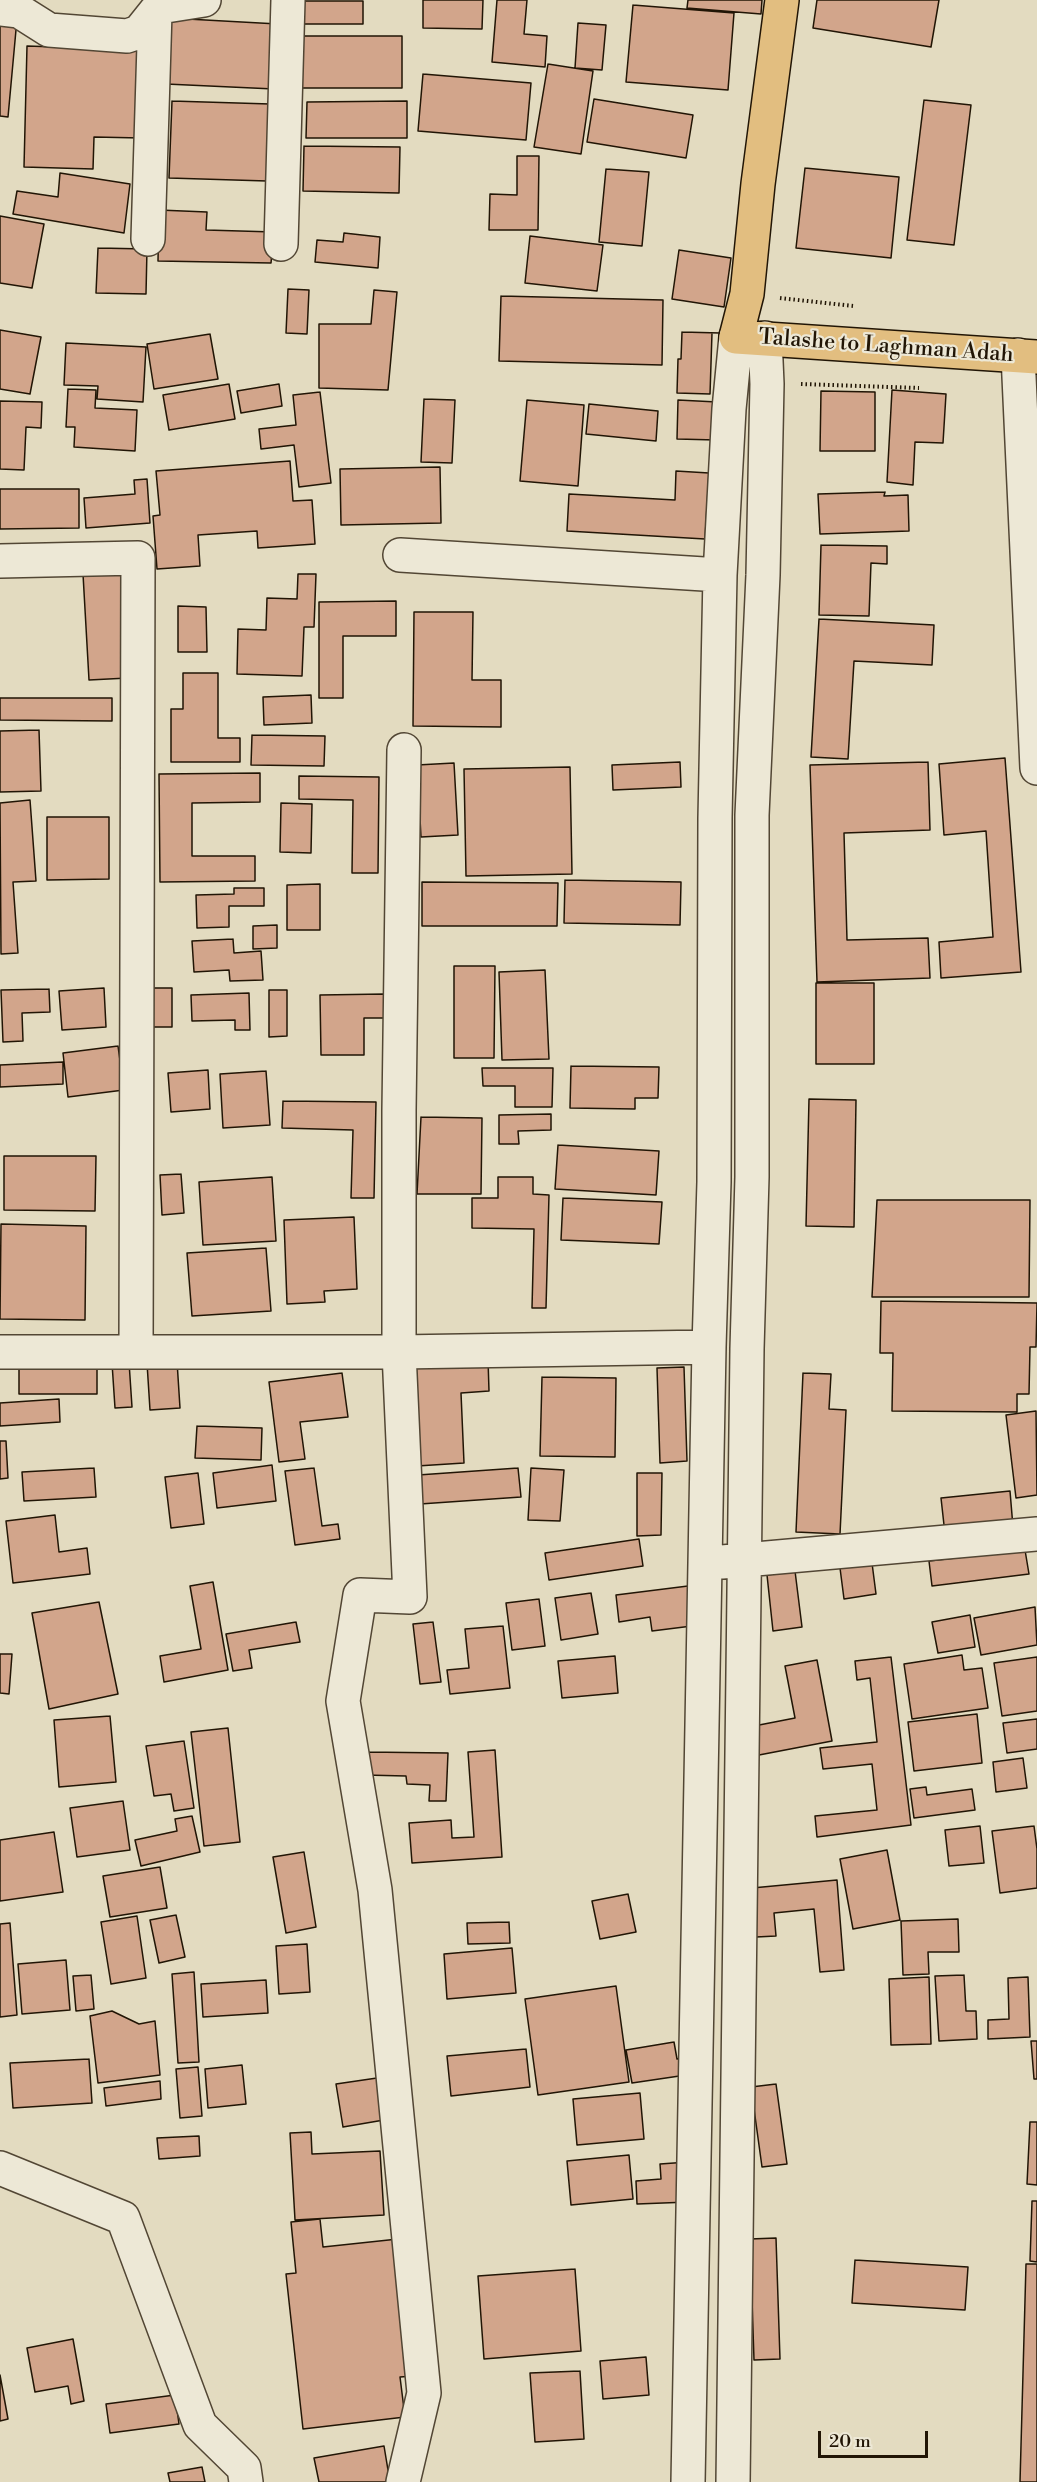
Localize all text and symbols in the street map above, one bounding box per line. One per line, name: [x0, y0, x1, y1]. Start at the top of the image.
street label: Talashe to Laghman Adah: [758, 325, 1014, 369]
scale bar: [821, 2419, 930, 2457]
text: 20 m: [829, 2430, 871, 2453]

